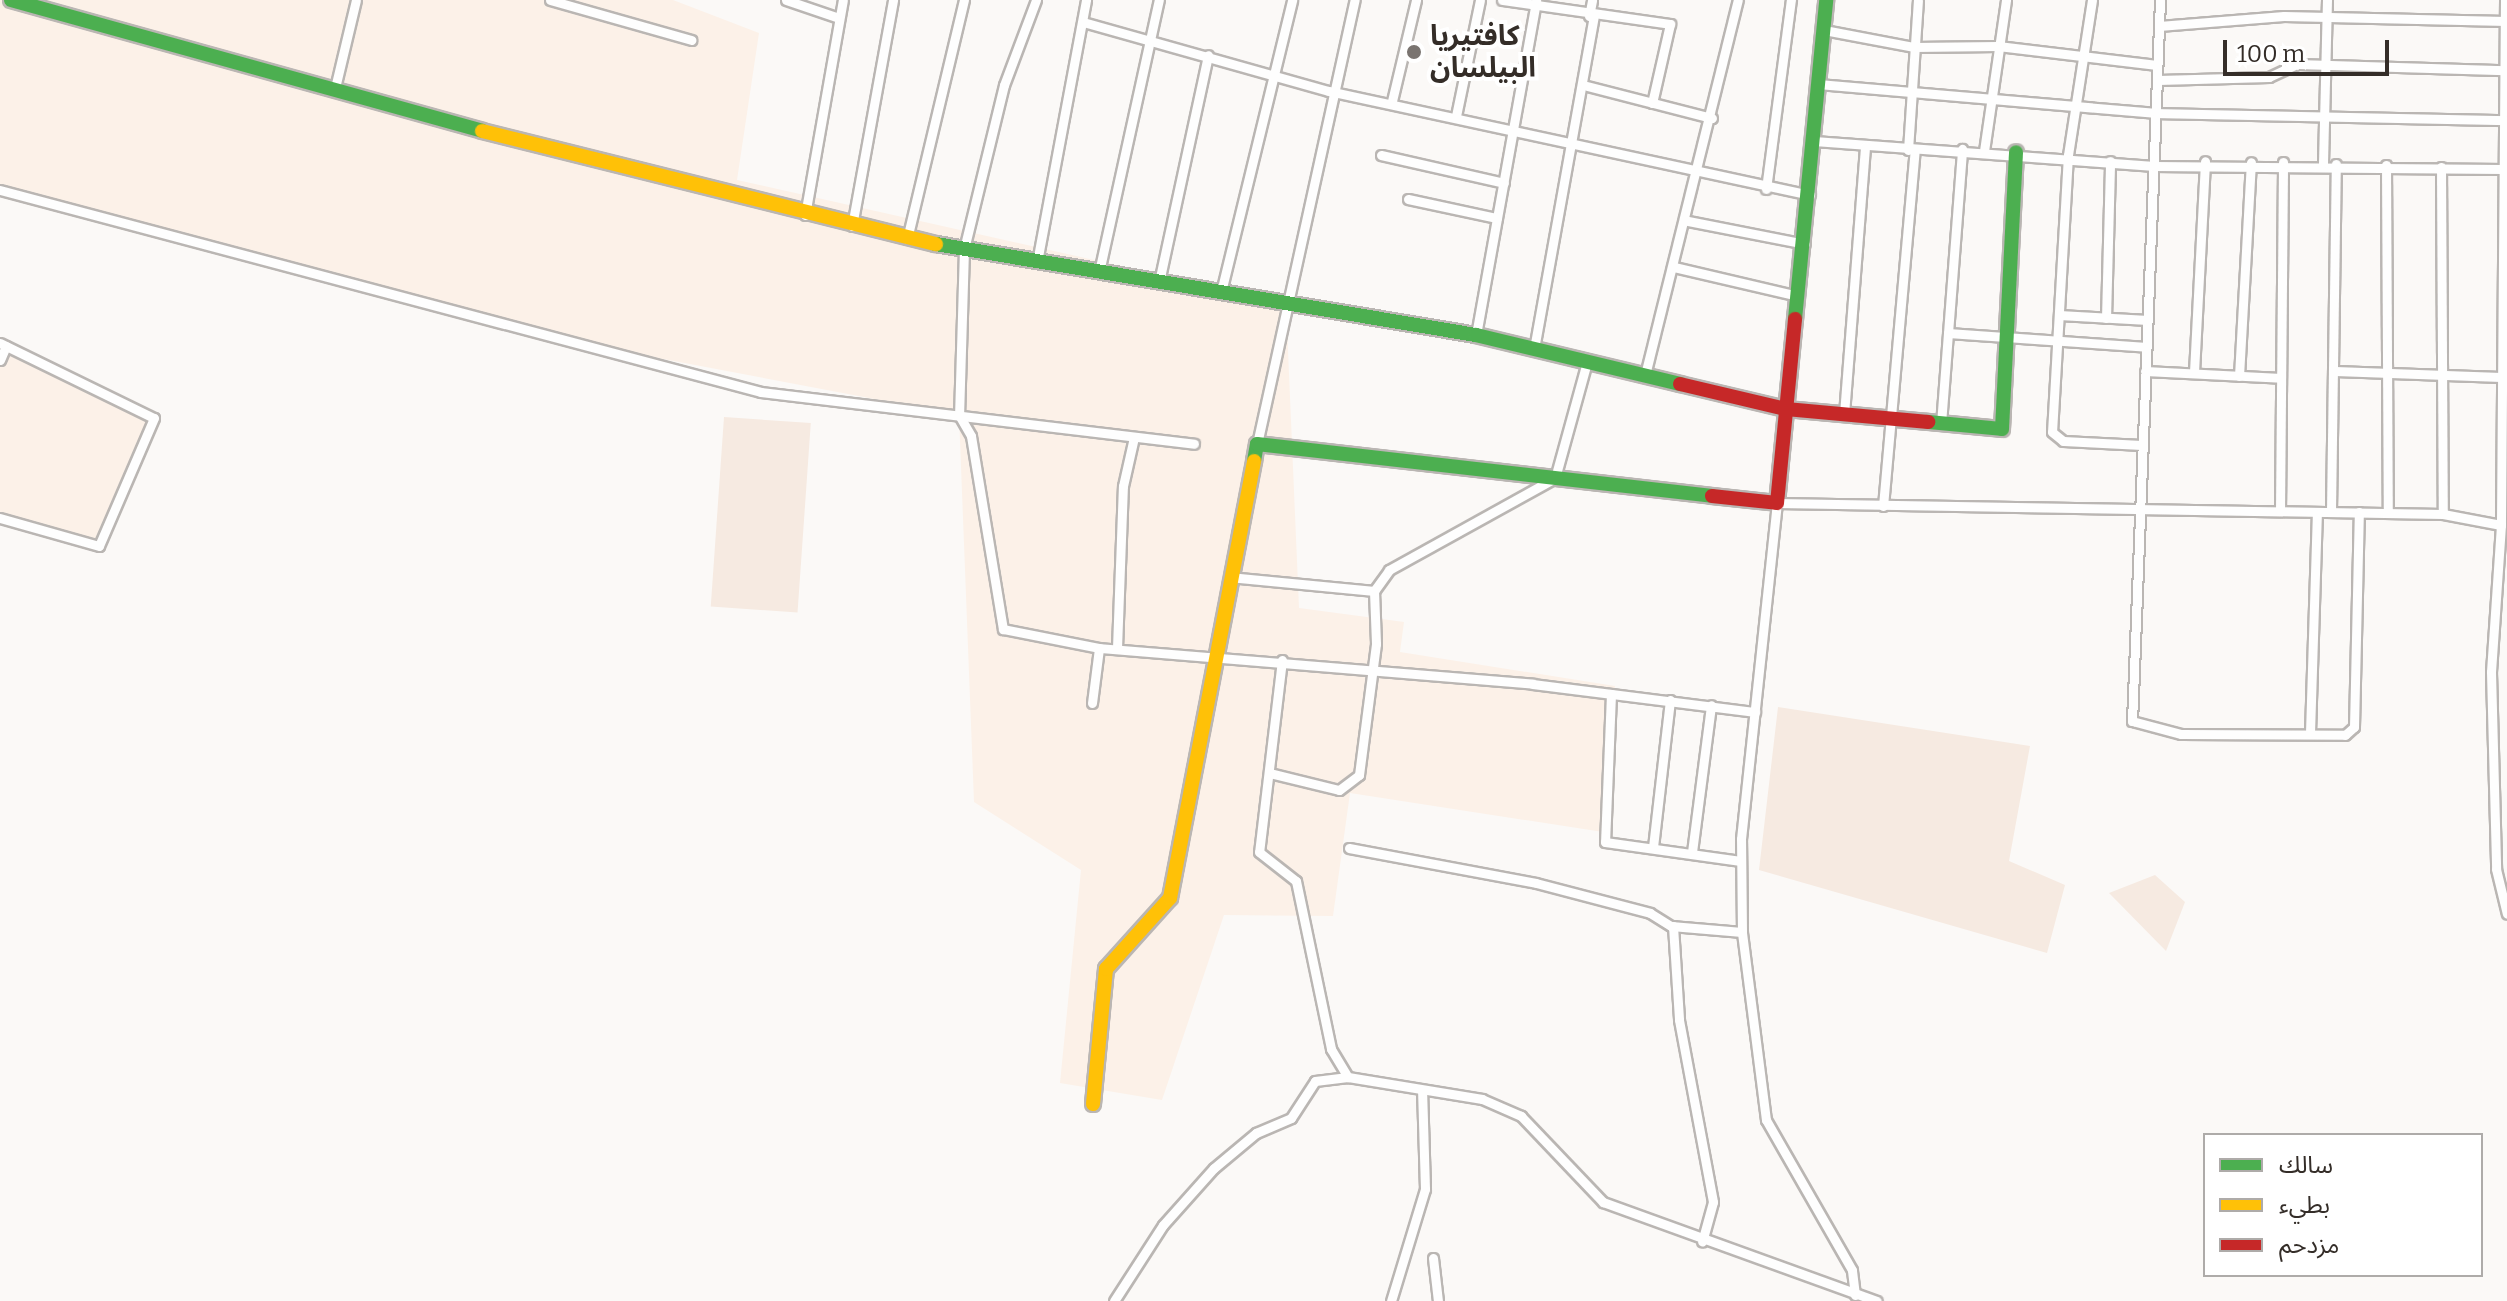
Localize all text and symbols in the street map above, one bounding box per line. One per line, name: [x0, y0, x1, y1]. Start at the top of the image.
place label: كافتيريا البيلسان: [1430, 19, 1536, 85]
scale bar: [2227, 24, 2393, 74]
text: 100 m: [2237, 40, 2305, 68]
marker: كافتيريا البيلسان: [1405, 43, 1423, 61]
legend: [2203, 1133, 2483, 1277]
text: سالك: [2279, 1151, 2333, 1179]
text: بطيء: [2279, 1191, 2330, 1219]
text: مزدحم: [2279, 1231, 2339, 1259]

